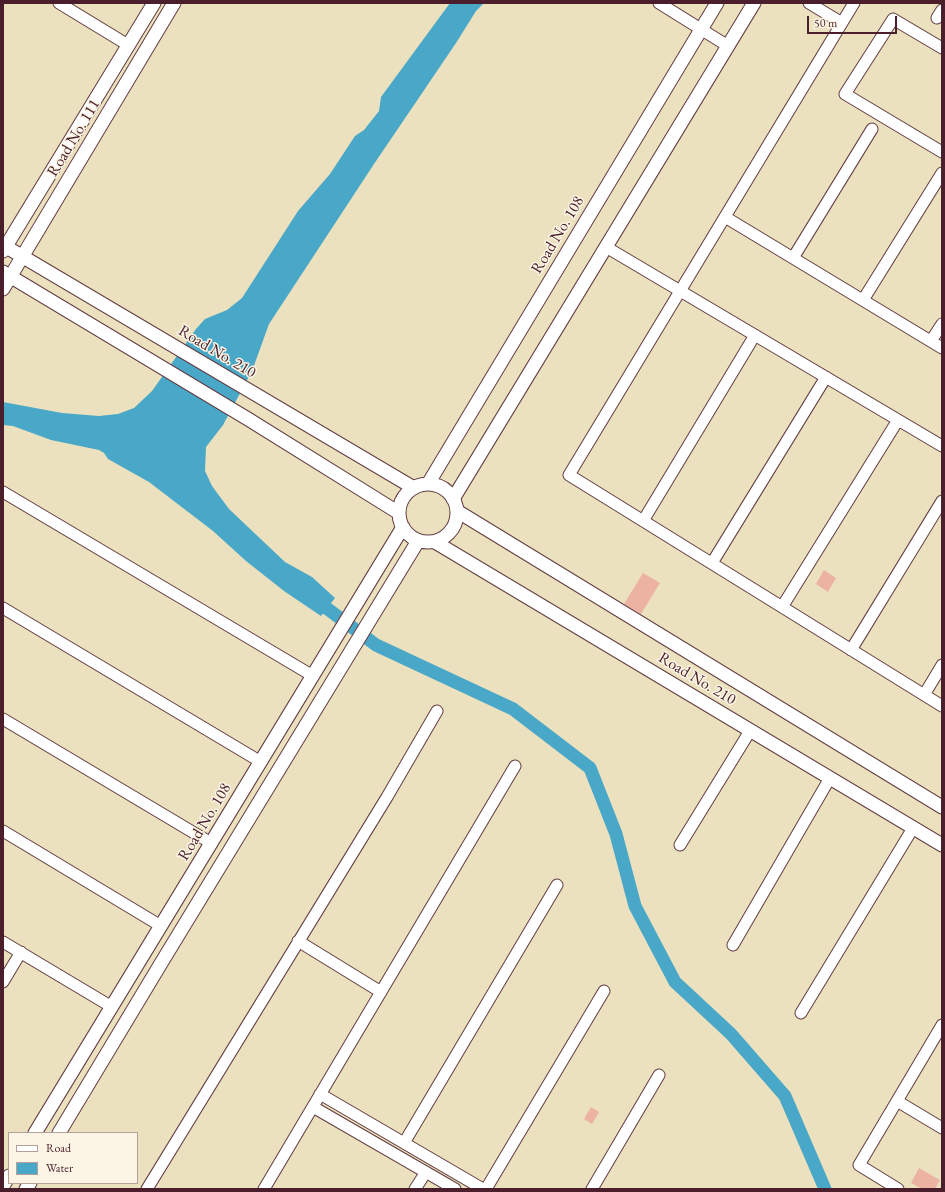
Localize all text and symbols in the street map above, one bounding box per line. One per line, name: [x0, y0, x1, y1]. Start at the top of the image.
scale bar: [809, 8, 899, 34]
text: 50 m: [814, 15, 837, 31]
street label: Road No. 111: [43, 96, 105, 180]
street label: Road No. 108: [527, 193, 589, 277]
street label: Road No. 210: [175, 321, 259, 383]
street label: Road No. 210: [655, 648, 739, 710]
street label: Road No. 108: [174, 780, 236, 864]
legend: [8, 1132, 138, 1184]
text: Road: [46, 1140, 71, 1156]
text: Water: [46, 1160, 73, 1176]

